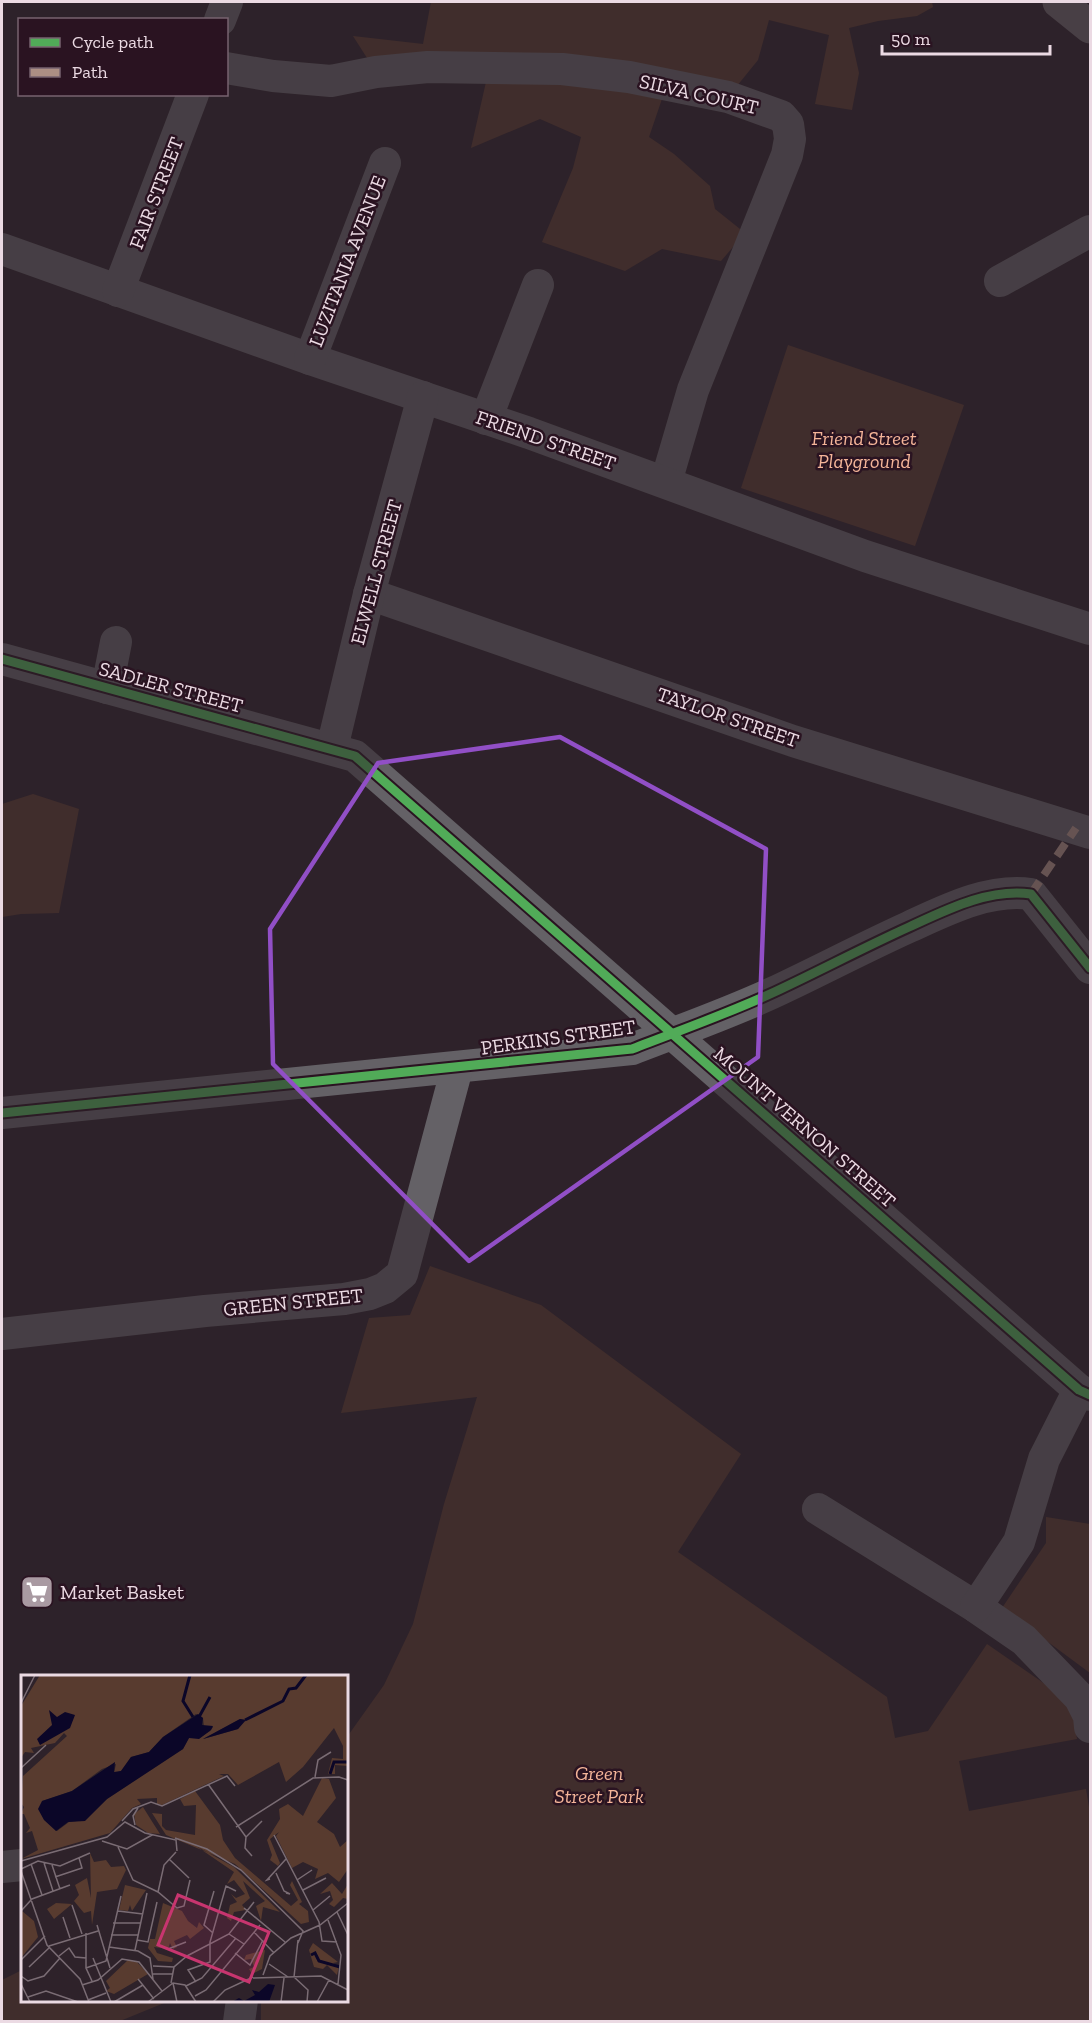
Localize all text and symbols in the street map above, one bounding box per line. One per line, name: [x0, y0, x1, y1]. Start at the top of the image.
legend: [18, 18, 228, 96]
scale bar: [882, 18, 1050, 56]
text: 50 m: [891, 28, 931, 50]
text: Cycle path: [72, 31, 154, 53]
text: Path: [72, 61, 108, 83]
street label: SILVA COURT: [637, 69, 761, 119]
street label: FAIR STREET: [124, 134, 188, 252]
street label: LUZITANIA AVENUE: [303, 172, 391, 350]
street label: FRIEND STREET: [473, 405, 619, 475]
park label: Friend Street Playground: [811, 426, 917, 473]
street label: ELWELL STREET: [345, 497, 407, 647]
street label: SADLER STREET: [96, 656, 246, 718]
street label: TAYLOR STREET: [654, 681, 802, 753]
street label: PERKINS STREET: [479, 1014, 637, 1060]
street label: MOUNT VERNON STREET: [709, 1041, 901, 1213]
street label: GREEN STREET: [222, 1283, 364, 1321]
supermarket icon: Market Basket: [19, 1574, 55, 1610]
place label: Market Basket: [60, 1580, 185, 1604]
inset map: [21, 1675, 348, 2002]
park label: Green Street Park: [554, 1761, 644, 1808]

